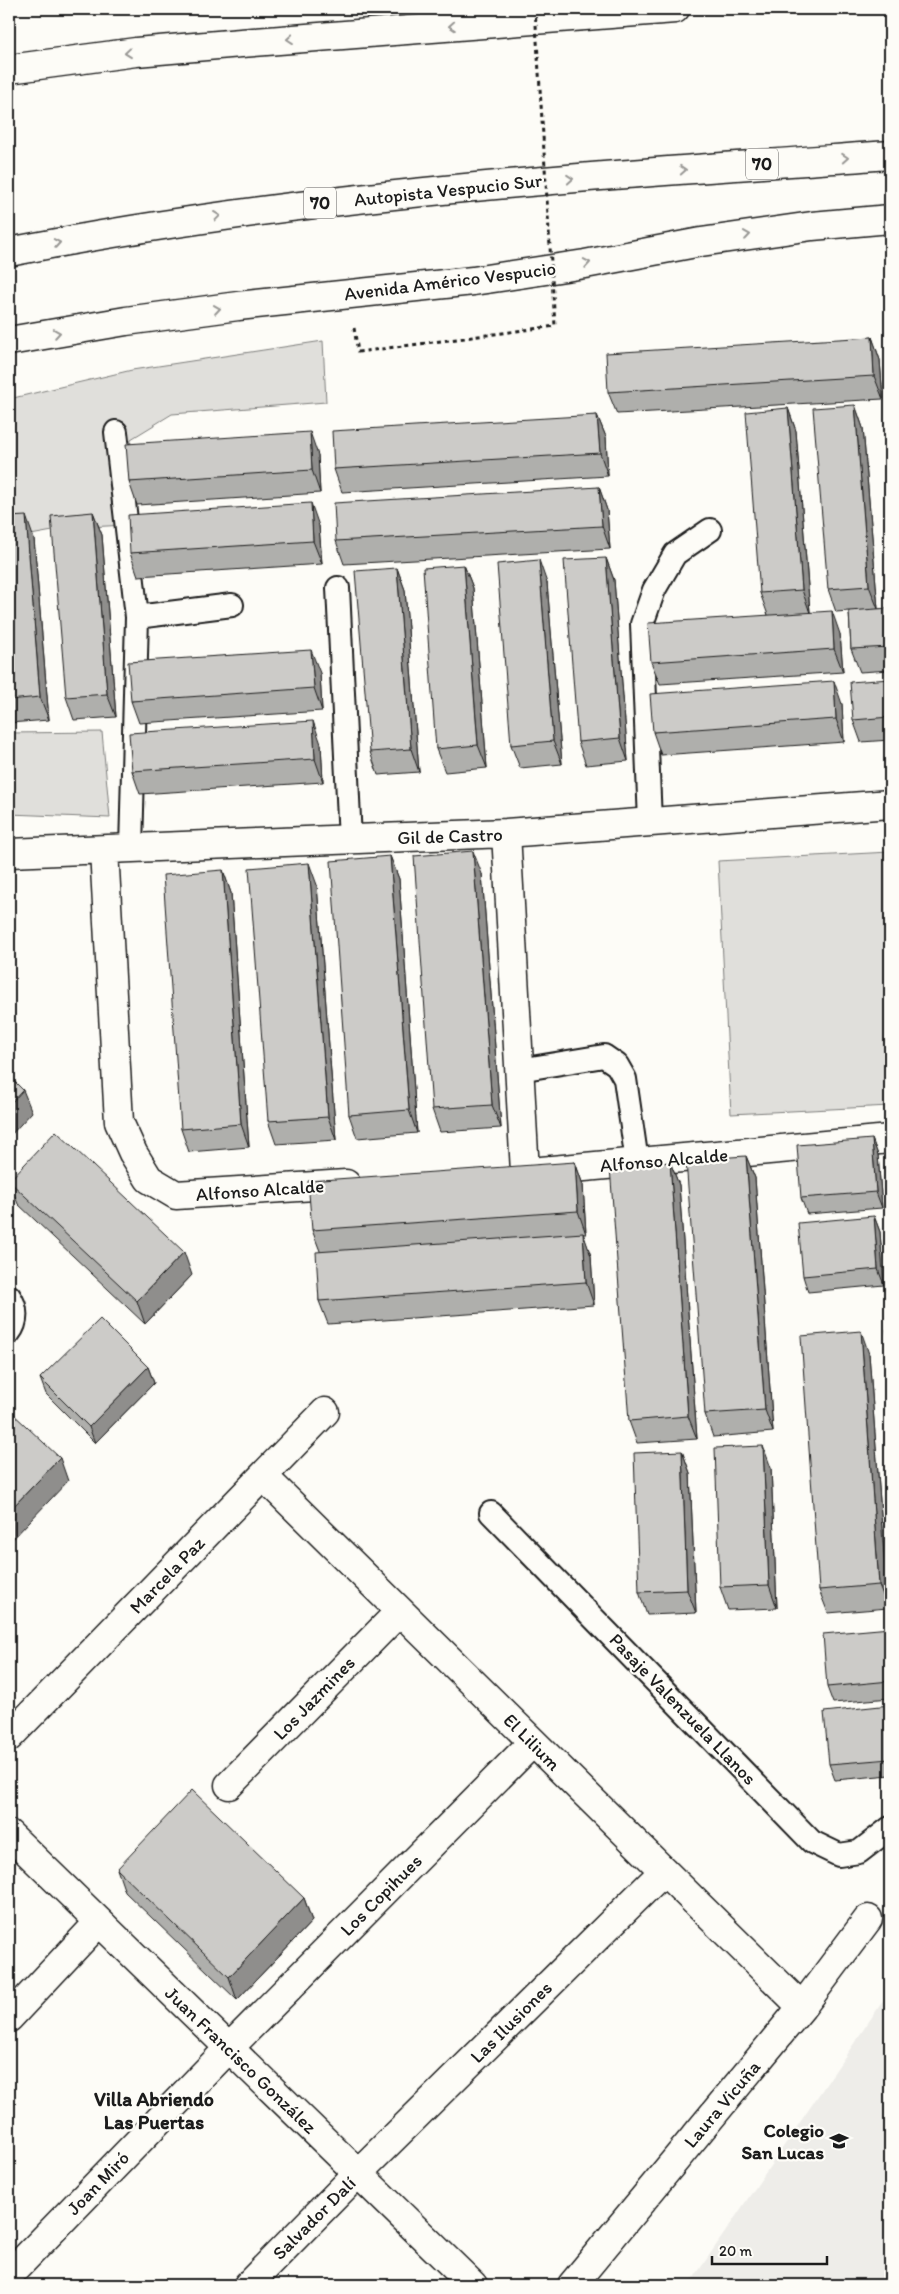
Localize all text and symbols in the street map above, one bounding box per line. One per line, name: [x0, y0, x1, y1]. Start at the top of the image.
one-way arrow: [447, 20, 455, 31]
one-way arrow: [285, 33, 293, 44]
one-way arrow: [123, 47, 131, 58]
road number: 70: [746, 148, 778, 180]
one-way arrow: [841, 153, 849, 164]
one-way arrow: [679, 165, 687, 176]
street label: Autopista Vespucio Sur: [353, 169, 544, 211]
one-way arrow: [566, 173, 574, 184]
road number: 70: [304, 188, 336, 218]
one-way arrow: [213, 211, 221, 222]
one-way arrow: [743, 231, 752, 241]
one-way arrow: [52, 238, 61, 248]
street label: Avenida Américo Vespucio: [343, 257, 557, 305]
one-way arrow: [583, 259, 592, 269]
one-way arrow: [213, 304, 222, 314]
one-way arrow: [52, 328, 61, 338]
street label: Gil de Castro: [397, 823, 503, 849]
street label: Alfonso Alcalde: [599, 1143, 729, 1177]
street label: Alfonso Alcalde: [195, 1174, 325, 1206]
street label: Marcela Paz: [125, 1531, 210, 1618]
street label: Pasaje Valenzuela Llanos: [605, 1628, 761, 1790]
street label: Los Jazmines: [268, 1651, 360, 1745]
street label: El Lilium: [499, 1709, 565, 1775]
street label: Los Copihues: [335, 1849, 427, 1941]
street label: Las Ilusiones: [465, 1976, 557, 2068]
street label: Juan Francisco González: [160, 1982, 322, 2139]
street label: Laura Vicuña: [679, 2055, 765, 2152]
district label: Villa Abriendo Las Puertas: [94, 2087, 214, 2134]
place label: Colegio San Lucas: [741, 2119, 824, 2164]
school or university icon: Colegio San Lucas: [828, 2130, 850, 2152]
street label: Joan Miró: [62, 2146, 134, 2220]
street label: Salvador Dalí: [267, 2171, 361, 2265]
scale bar: [712, 2234, 826, 2266]
text: 20 m: [719, 2242, 753, 2260]

